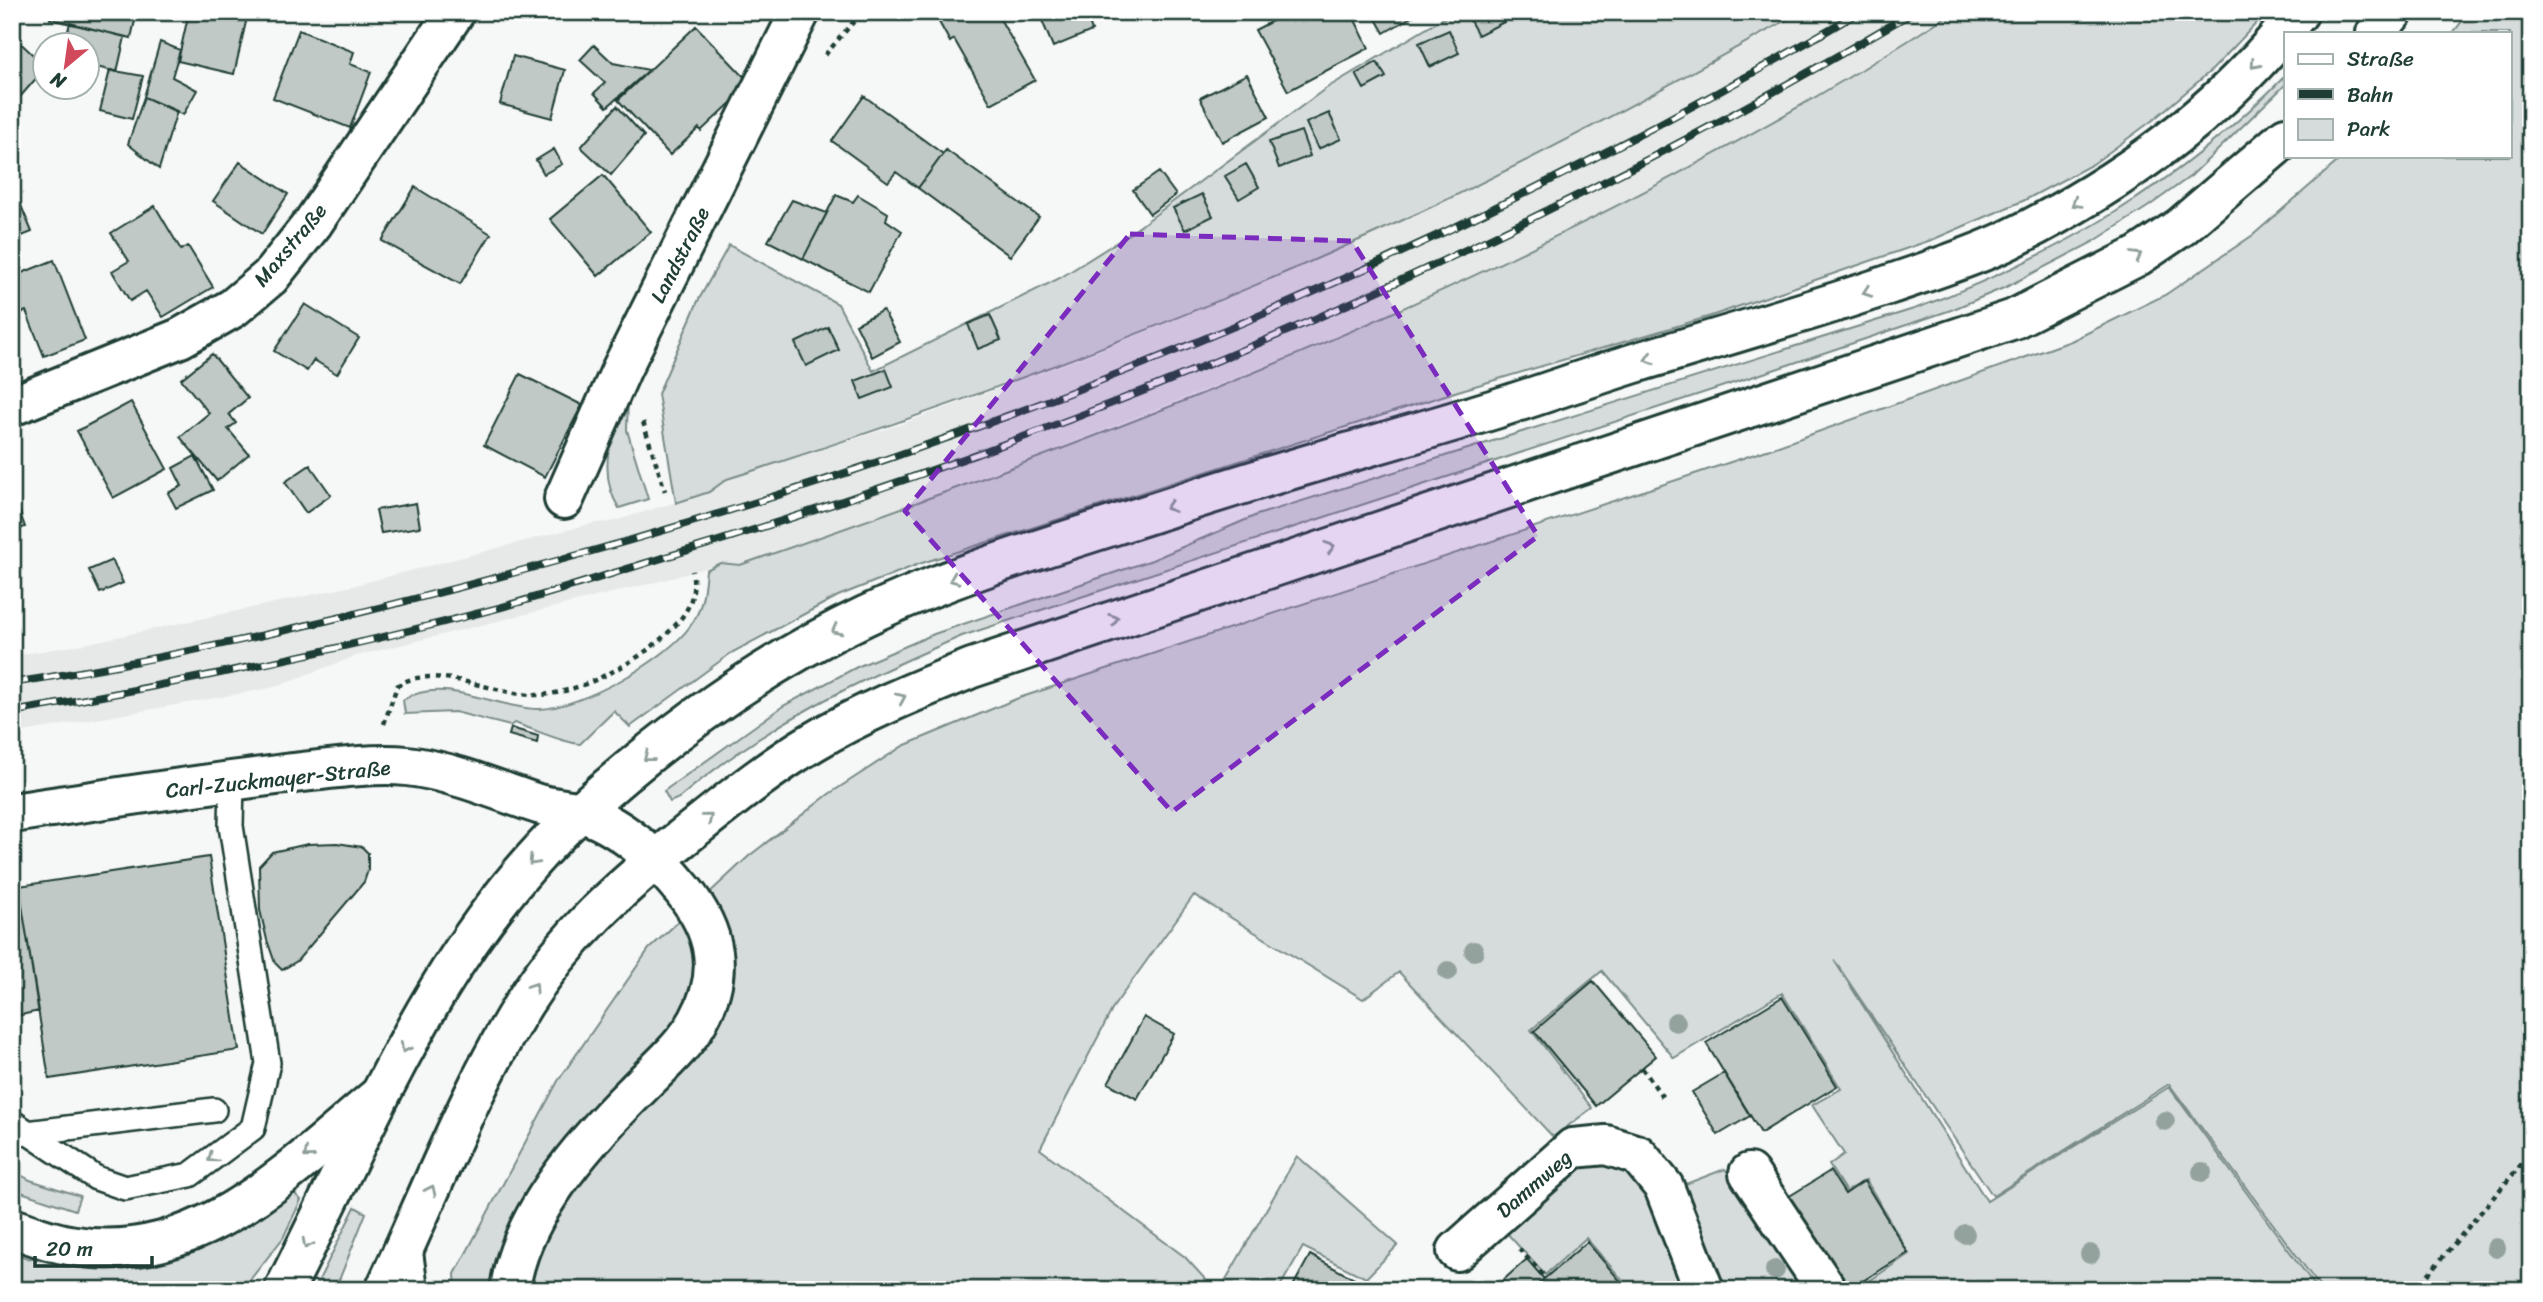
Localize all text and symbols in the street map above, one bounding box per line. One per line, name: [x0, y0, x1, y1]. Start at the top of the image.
north arrow: [32, 32, 102, 102]
legend: [2284, 32, 2512, 158]
text: Straße: [2347, 40, 2414, 78]
one-way arrow: [2250, 56, 2263, 69]
text: N: [44, 62, 73, 99]
text: Bahn: [2347, 76, 2393, 114]
text: Park: [2347, 110, 2390, 148]
street label: Maxstraße: [243, 194, 337, 296]
one-way arrow: [2070, 195, 2083, 208]
street label: Landstraße: [639, 200, 721, 310]
one-way arrow: [2129, 252, 2142, 265]
one-way arrow: [1861, 284, 1873, 298]
one-way arrow: [1644, 350, 1656, 365]
one-way arrow: [1164, 499, 1176, 514]
one-way arrow: [1323, 541, 1336, 555]
one-way arrow: [948, 570, 960, 584]
one-way arrow: [1107, 613, 1120, 627]
one-way arrow: [831, 622, 843, 636]
one-way arrow: [894, 692, 906, 706]
street label: Carl-Zuckmayer-Straße: [164, 748, 392, 810]
one-way arrow: [643, 749, 655, 762]
one-way arrow: [701, 813, 713, 826]
one-way arrow: [529, 853, 541, 866]
one-way arrow: [526, 982, 539, 995]
one-way arrow: [400, 1041, 413, 1054]
street label: Dammweg: [1487, 1139, 1581, 1228]
one-way arrow: [304, 1146, 317, 1158]
one-way arrow: [208, 1150, 220, 1162]
one-way arrow: [423, 1185, 437, 1197]
scale bar: [35, 1225, 152, 1269]
text: 20 m: [46, 1230, 93, 1268]
one-way arrow: [302, 1237, 315, 1249]

